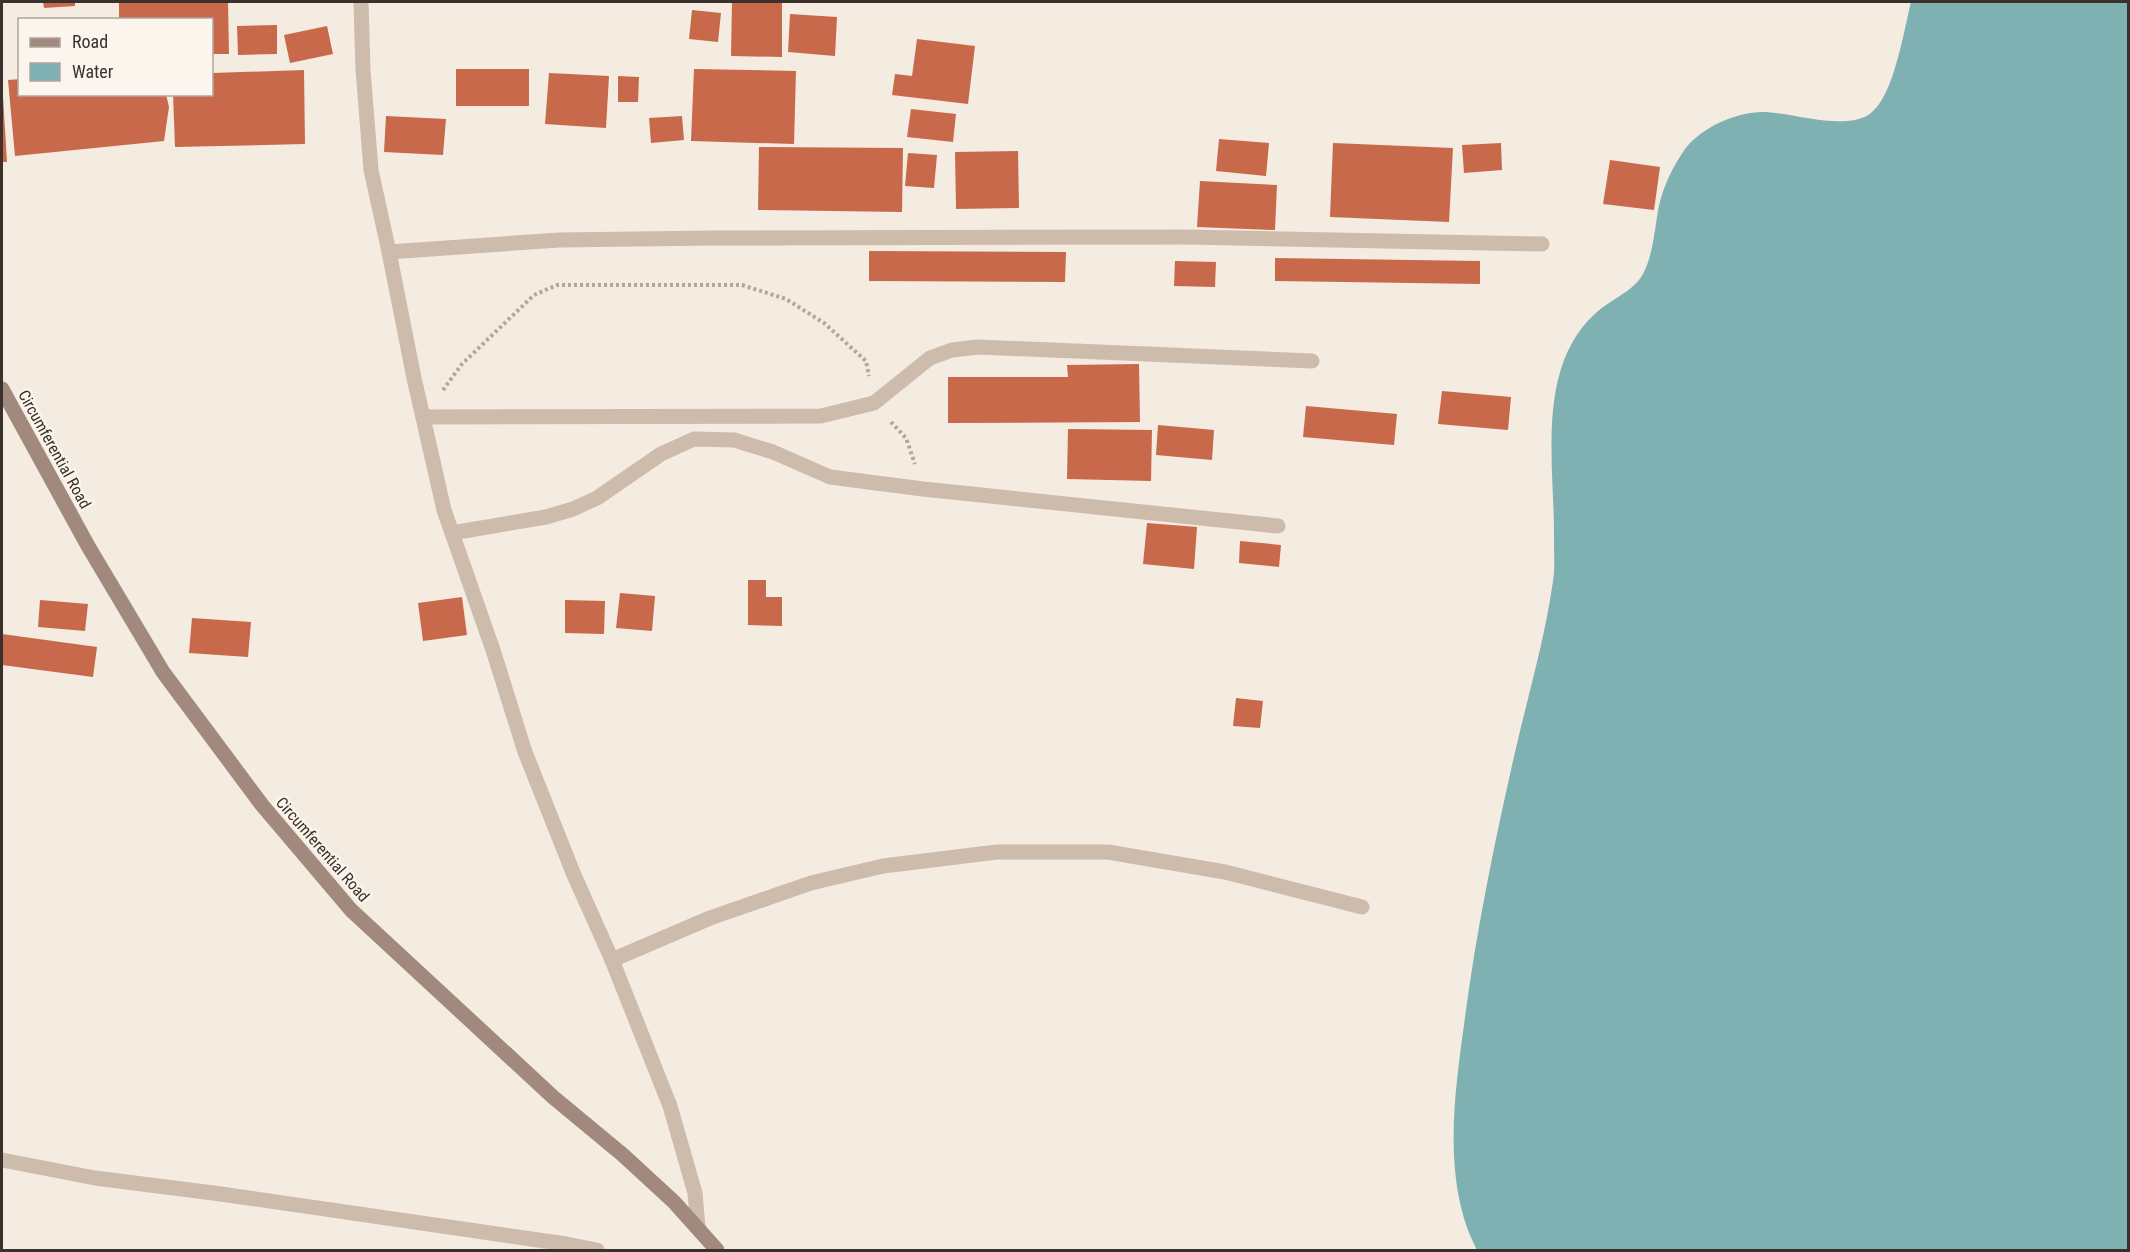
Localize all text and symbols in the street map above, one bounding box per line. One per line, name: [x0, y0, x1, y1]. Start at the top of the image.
legend: [18, 18, 213, 96]
text: Road: [72, 31, 108, 52]
text: Water: [72, 61, 114, 82]
street label: Circumferential Road: [14, 387, 95, 512]
street label: Circumferential Road: [272, 793, 373, 906]

